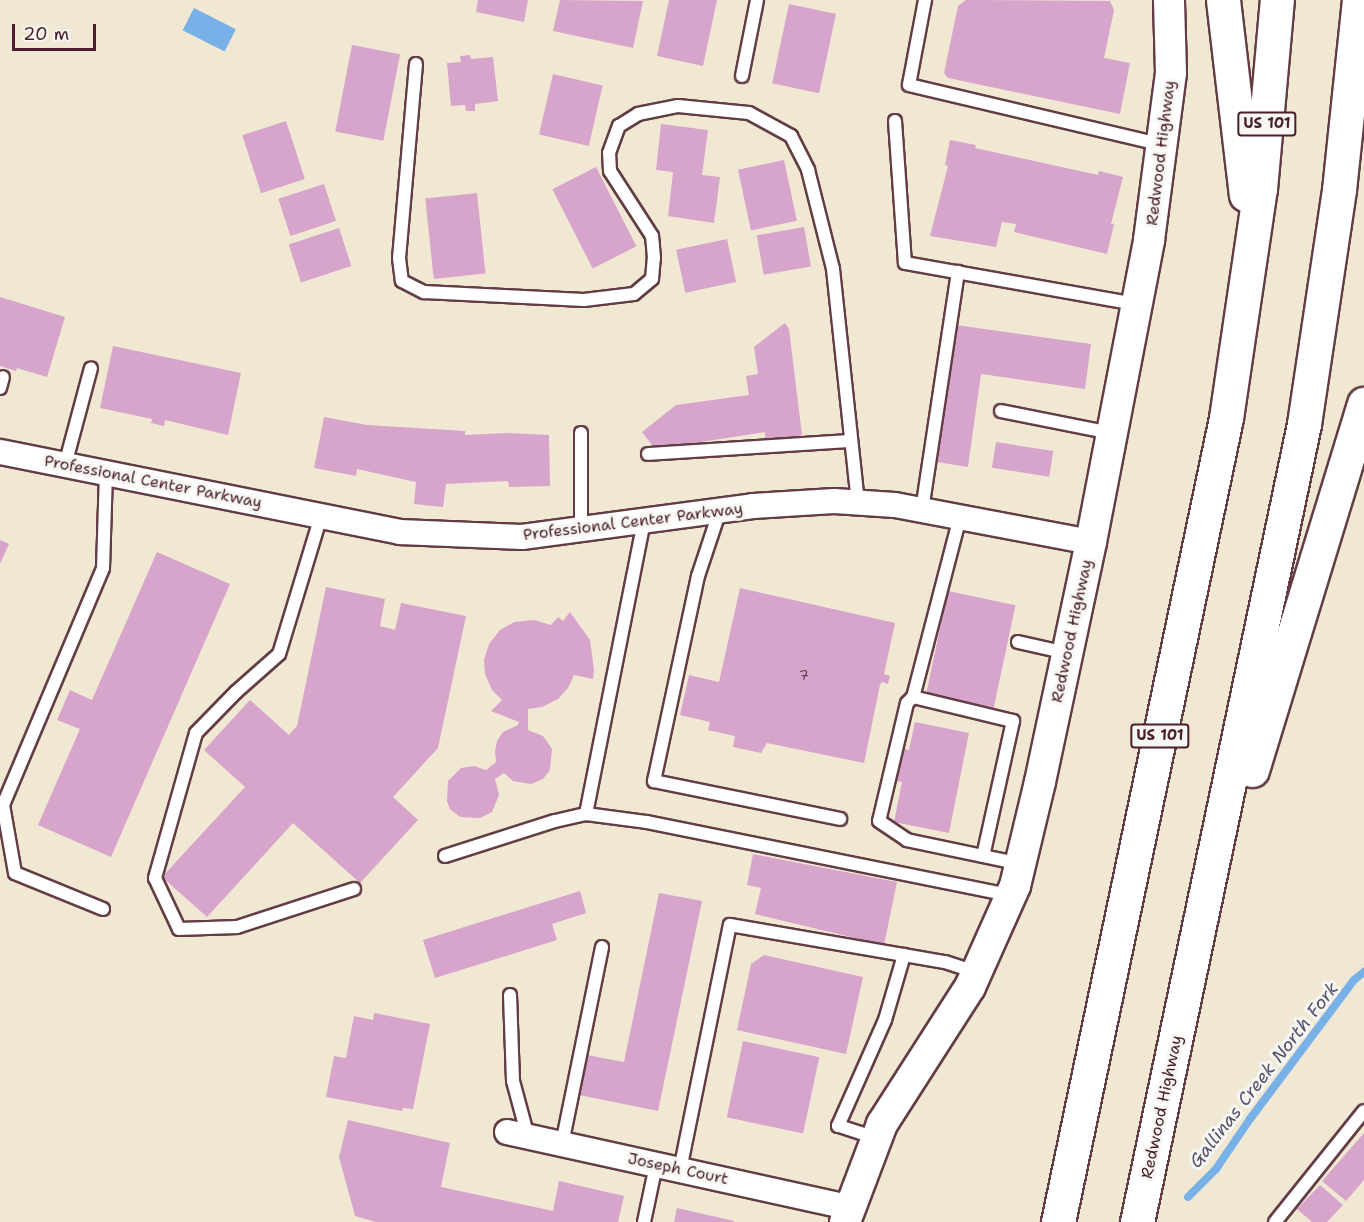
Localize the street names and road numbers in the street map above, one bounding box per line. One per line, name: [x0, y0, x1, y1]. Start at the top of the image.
street label: Redwood Highway: [1143, 79, 1179, 227]
road number: US 101: [1237, 112, 1297, 136]
street label: Professional Center Parkway: [43, 451, 263, 513]
street label: Professional Center Parkway: [522, 499, 744, 545]
street label: Redwood Highway: [1047, 558, 1097, 704]
road number: US 101: [1130, 724, 1190, 748]
street label: Redwood Highway: [1137, 1034, 1187, 1180]
street label: Joseph Court: [626, 1149, 730, 1189]

